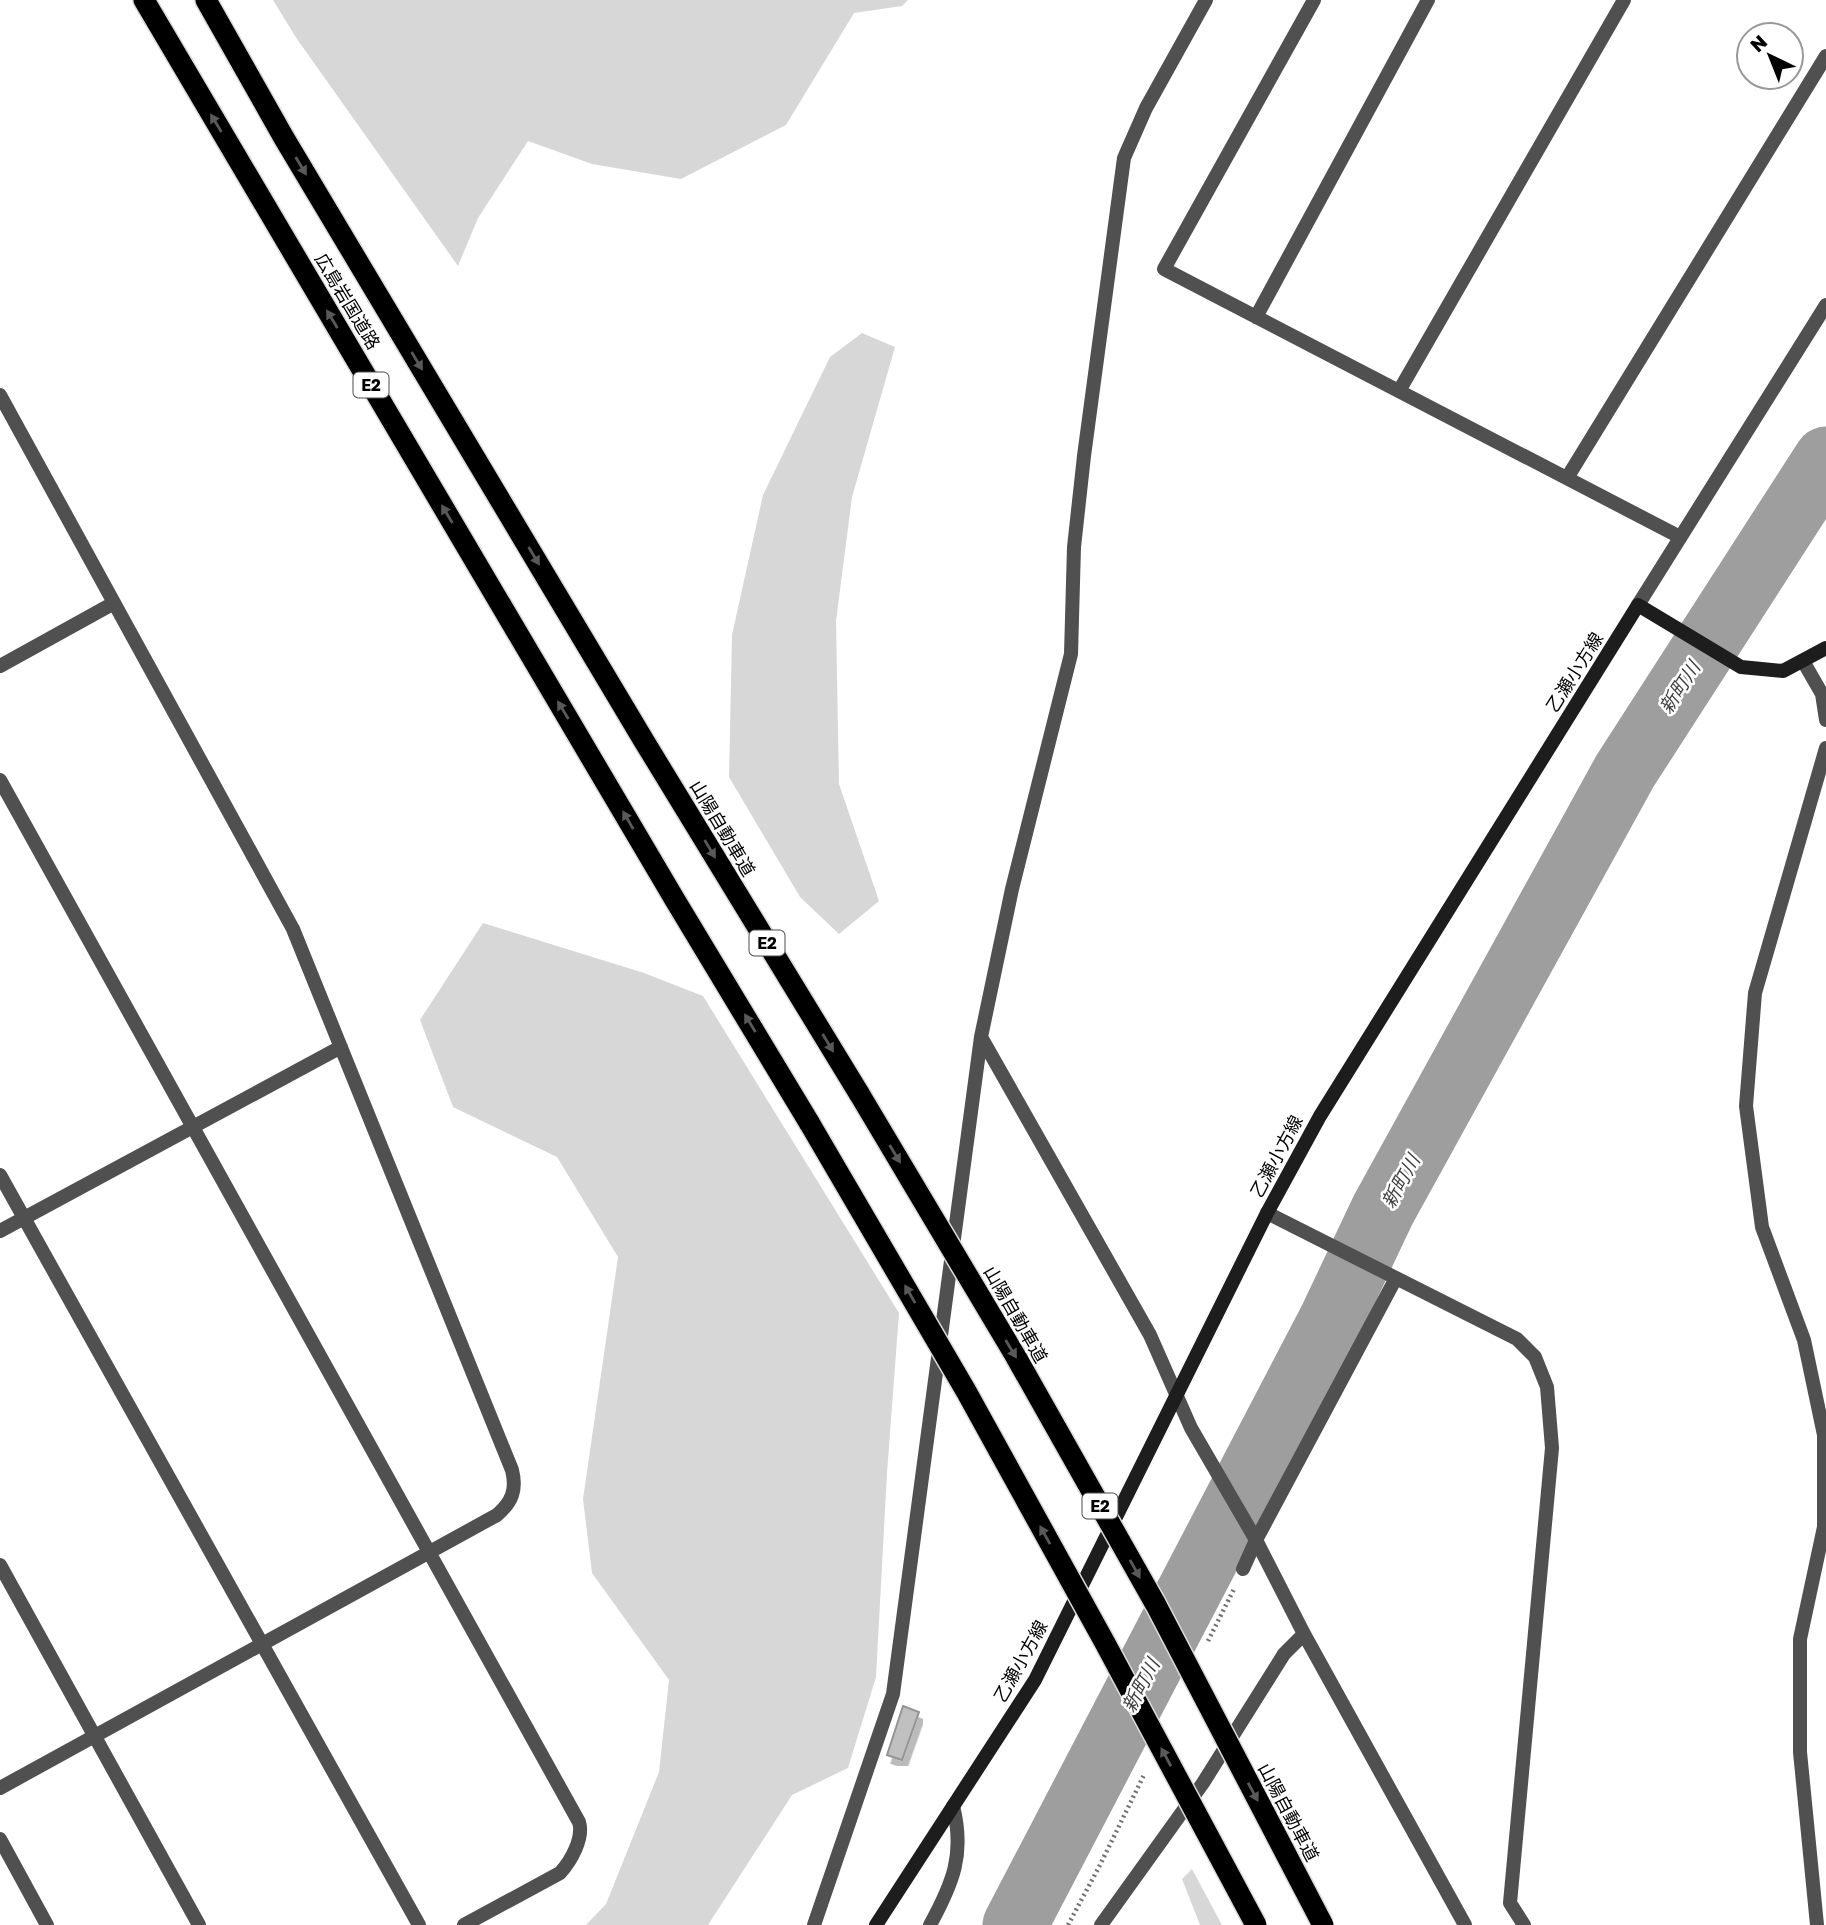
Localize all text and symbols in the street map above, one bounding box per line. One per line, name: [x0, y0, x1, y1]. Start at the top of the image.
north arrow: [1735, 21, 1805, 91]
text: N: [1745, 30, 1771, 57]
one-way arrow: [210, 113, 222, 132]
one-way arrow: [294, 156, 307, 175]
street label: 広島岩国道路: [311, 249, 385, 353]
one-way arrow: [326, 309, 338, 328]
one-way arrow: [411, 351, 423, 370]
road number: E2: [354, 372, 388, 398]
one-way arrow: [441, 505, 454, 524]
one-way arrow: [527, 547, 540, 566]
street label: 乙瀬小方線: [1541, 628, 1607, 716]
water label: 新町川: [1654, 655, 1705, 717]
one-way arrow: [557, 701, 569, 720]
street label: 山陽自動車道: [686, 776, 760, 880]
one-way arrow: [622, 811, 634, 830]
one-way arrow: [703, 840, 716, 859]
road number: E2: [750, 931, 784, 956]
one-way arrow: [743, 1014, 756, 1033]
one-way arrow: [822, 1034, 835, 1053]
street label: 乙瀬小方線: [1245, 1111, 1307, 1201]
one-way arrow: [889, 1144, 901, 1163]
water label: 新町川: [1376, 1149, 1425, 1212]
street label: 山陽自動車道: [979, 1262, 1053, 1366]
one-way arrow: [904, 1285, 916, 1304]
one-way arrow: [1005, 1340, 1017, 1359]
road number: E2: [1082, 1494, 1118, 1518]
one-way arrow: [1040, 1525, 1052, 1545]
one-way arrow: [1129, 1559, 1141, 1579]
street label: 乙瀬小方線: [989, 1616, 1051, 1706]
water label: 新町川: [1116, 1653, 1164, 1716]
one-way arrow: [1160, 1747, 1171, 1767]
street label: 山陽自動車道: [1254, 1759, 1324, 1865]
one-way arrow: [1247, 1782, 1259, 1801]

